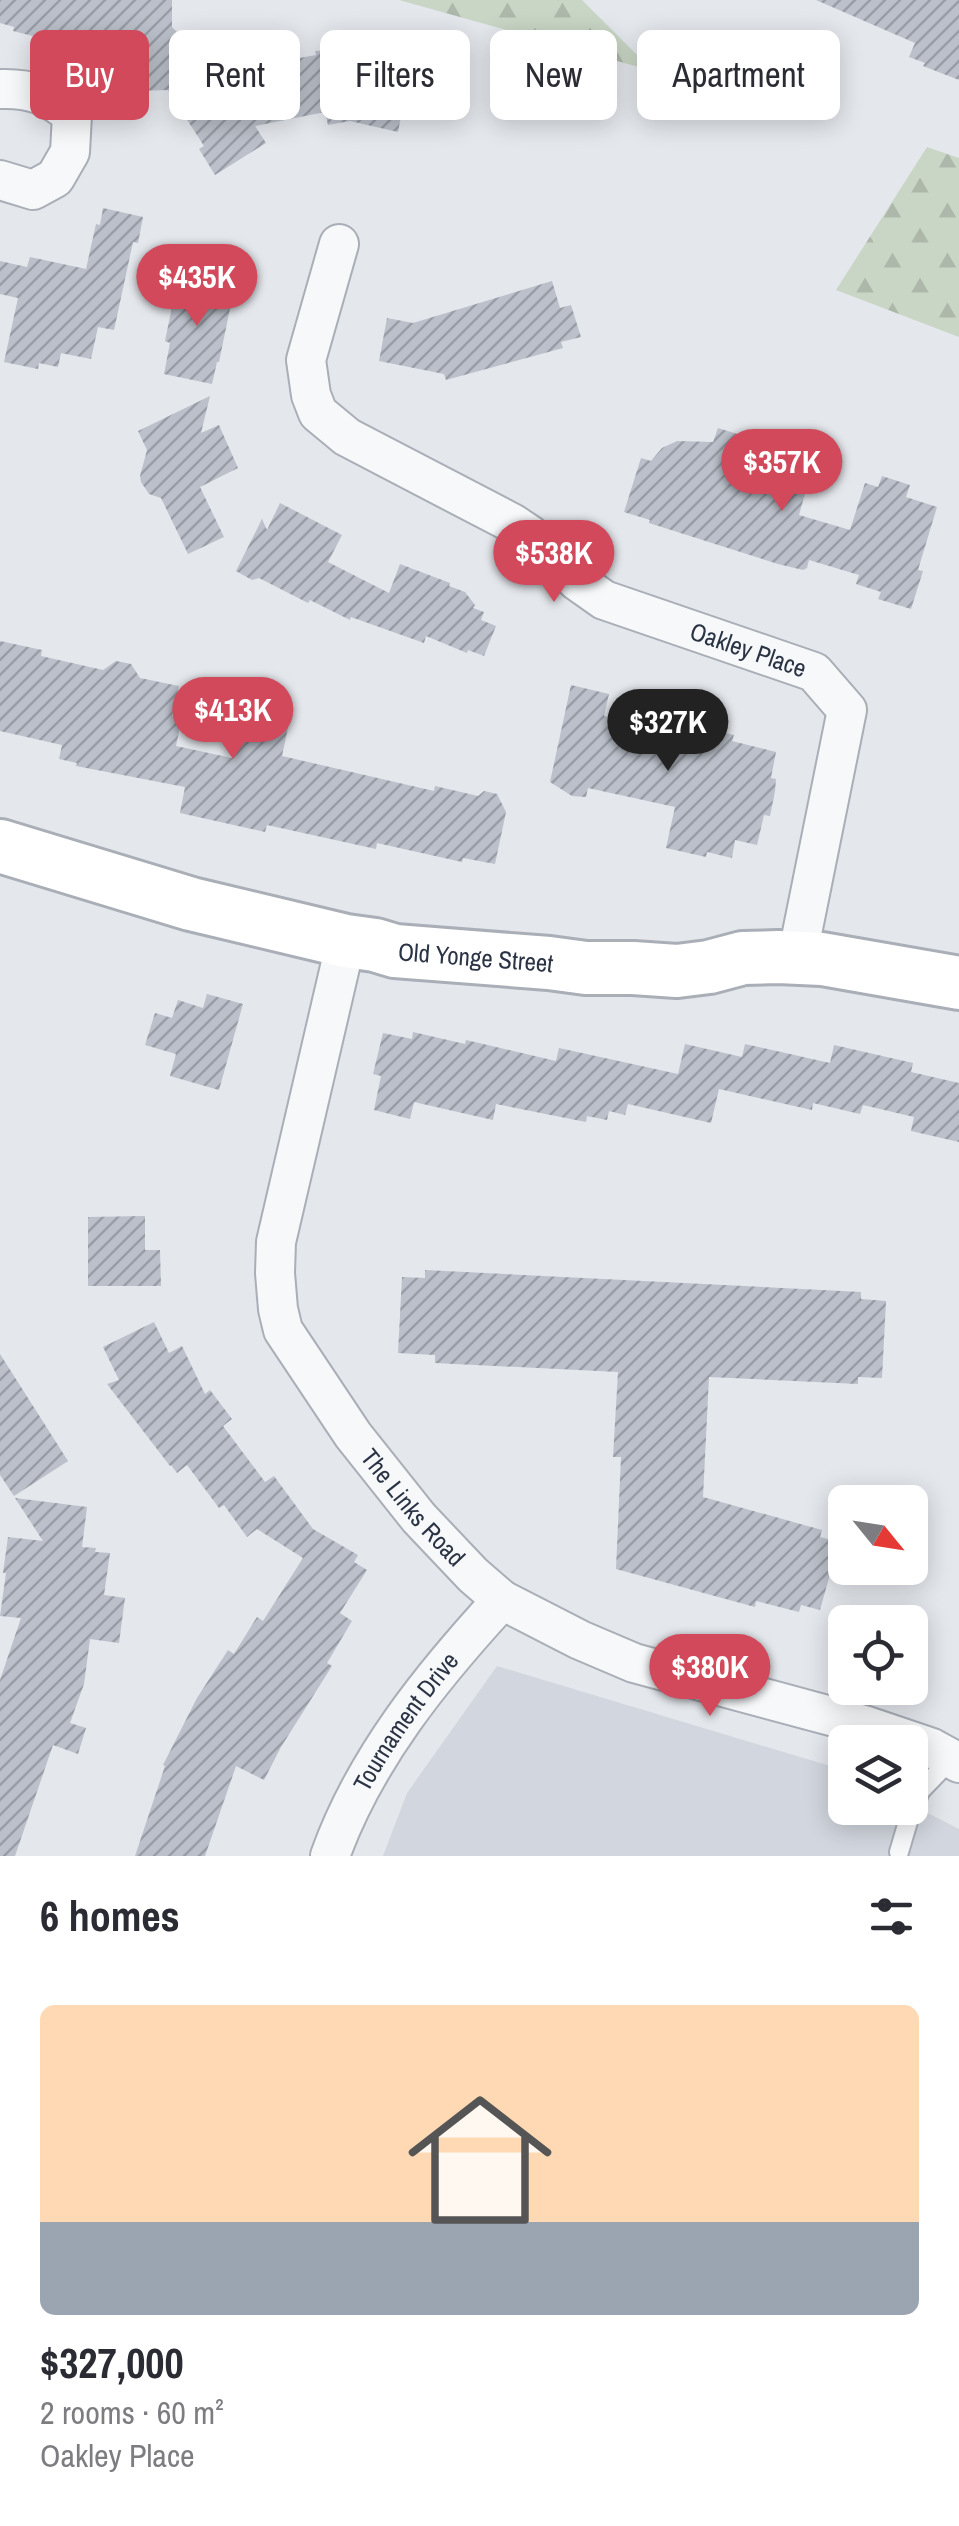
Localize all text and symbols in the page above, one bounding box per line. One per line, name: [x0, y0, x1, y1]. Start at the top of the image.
chip: Buy: [30, 30, 149, 120]
chip: Rent: [169, 30, 300, 120]
chip: Filters: [320, 30, 470, 120]
chip: New: [490, 30, 617, 120]
chip: Apartment: [637, 30, 840, 120]
pin: $435K: [127, 244, 267, 329]
text: $435K: [158, 255, 236, 298]
pin: $357K: [712, 429, 852, 514]
text: $357K: [743, 440, 821, 483]
pin: $538K: [484, 520, 624, 605]
text: $538K: [515, 531, 593, 574]
street label: Oakley Place: [686, 614, 811, 685]
pin: $413K: [163, 677, 303, 762]
text: $413K: [194, 688, 272, 731]
pin: $327K: [598, 689, 738, 774]
text: $327K: [629, 700, 707, 743]
street label: Old Yonge Street: [397, 934, 556, 980]
street label: The Links Road: [353, 1441, 473, 1574]
north arrow: [828, 1485, 928, 1585]
map controls: [828, 1485, 928, 1825]
button: locate: [828, 1605, 928, 1705]
pin: $380K: [640, 1634, 780, 1719]
street label: Tournament Drive: [345, 1645, 466, 1797]
text: $380K: [671, 1645, 749, 1688]
button: layers: [828, 1725, 928, 1825]
text: 6 homes: [40, 1888, 180, 1944]
icon: filters: [864, 1889, 919, 1944]
icon: home: [390, 2070, 570, 2250]
text: $327,000: [40, 2335, 184, 2391]
text: 2 rooms · 60 m²: [40, 2391, 224, 2434]
text: Oakley Place: [40, 2434, 195, 2477]

